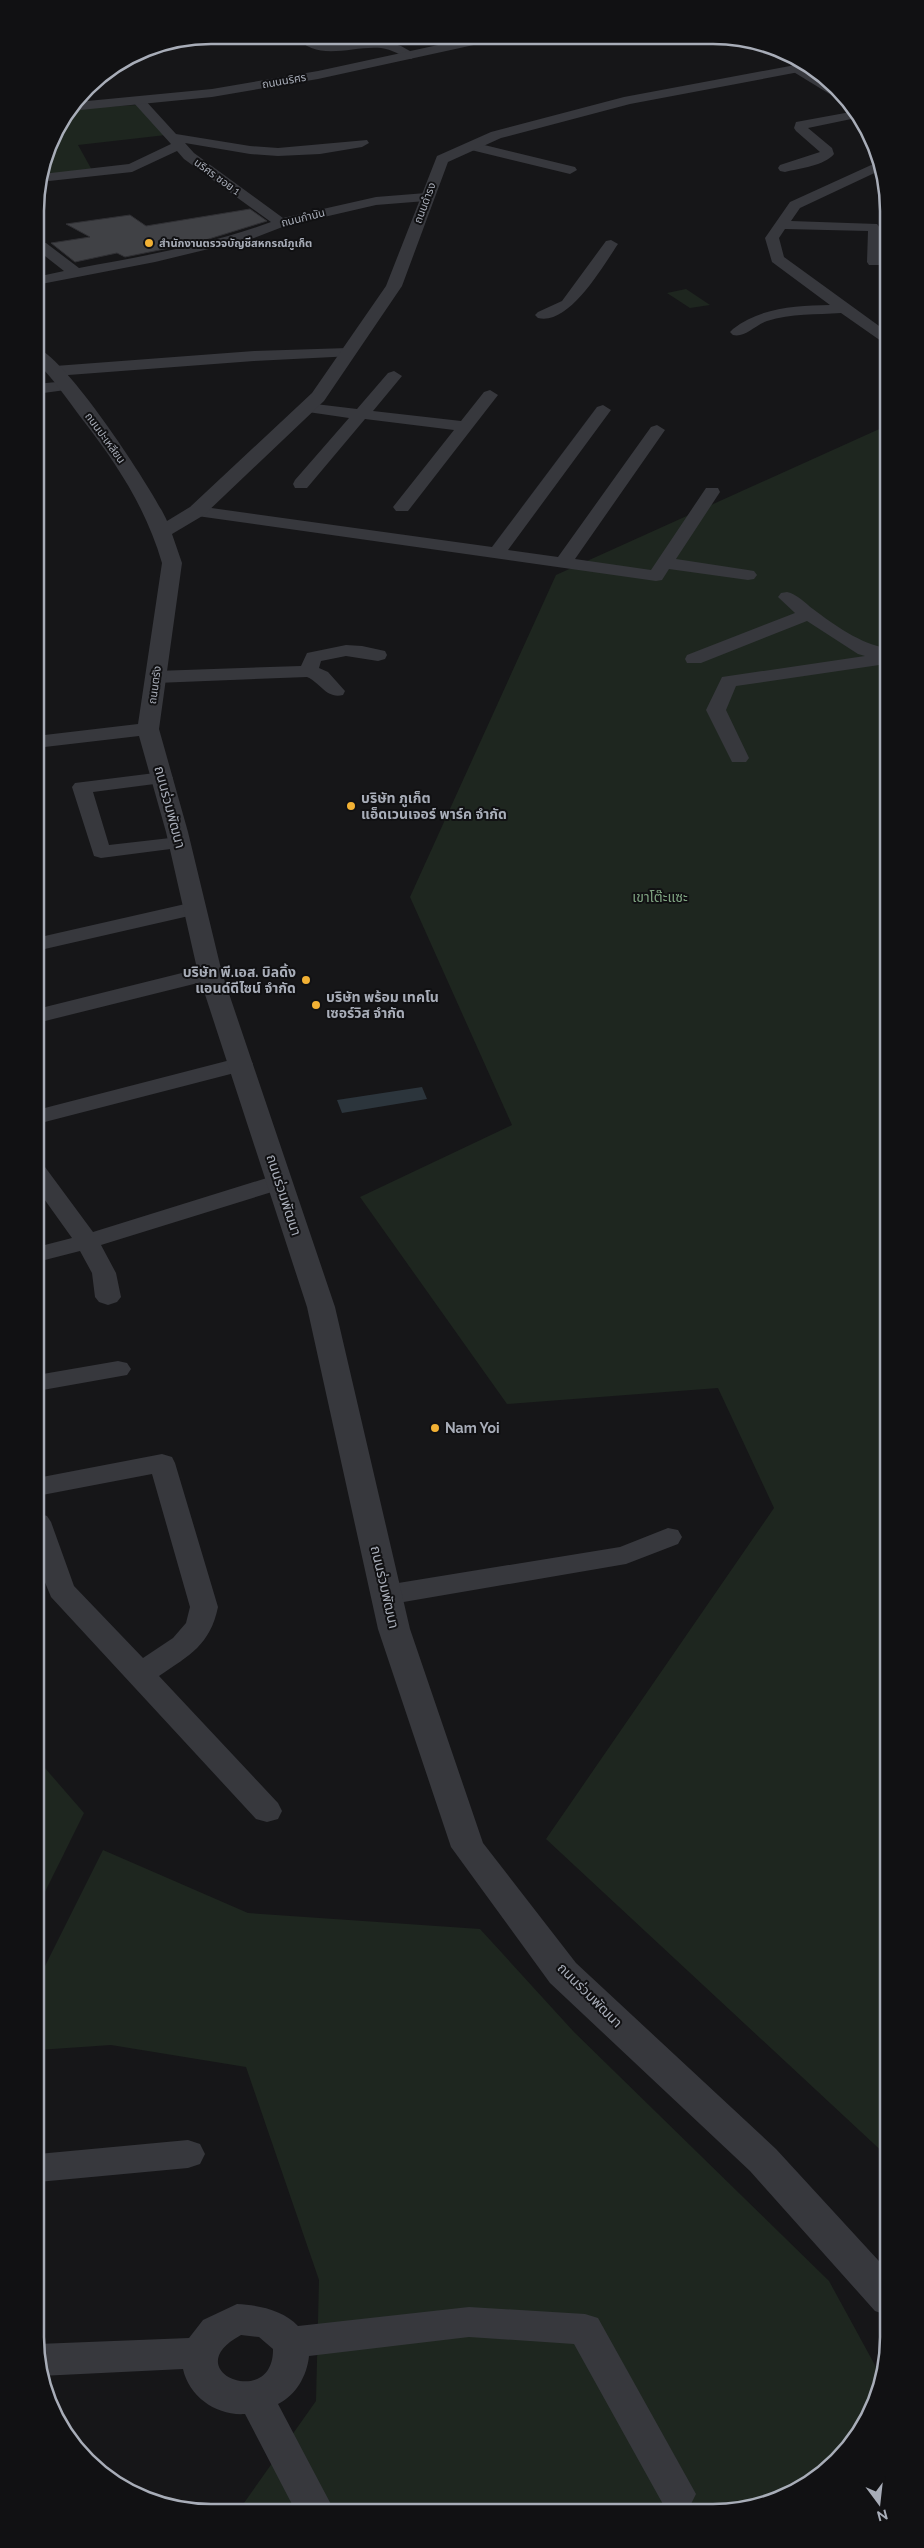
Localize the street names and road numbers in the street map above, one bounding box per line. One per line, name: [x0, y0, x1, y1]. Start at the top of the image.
street label: ถนนนริศร: [261, 71, 307, 91]
street label: นริศร ซอย 1: [191, 156, 243, 198]
street label: ถนนดำรง: [411, 181, 439, 225]
street label: ถนนกำนัน: [280, 206, 326, 230]
street label: ถนนปะเหลียน: [82, 410, 128, 466]
street label: ถนนตรัง: [146, 665, 164, 705]
street label: ถนนร่วมพัฒนา: [151, 764, 189, 850]
street label: ถนนร่วมพัฒนา: [263, 1152, 305, 1238]
street label: ถนนร่วมพัฒนา: [368, 1544, 402, 1630]
street label: ถนนร่วมพัฒนา: [554, 1959, 626, 2031]

